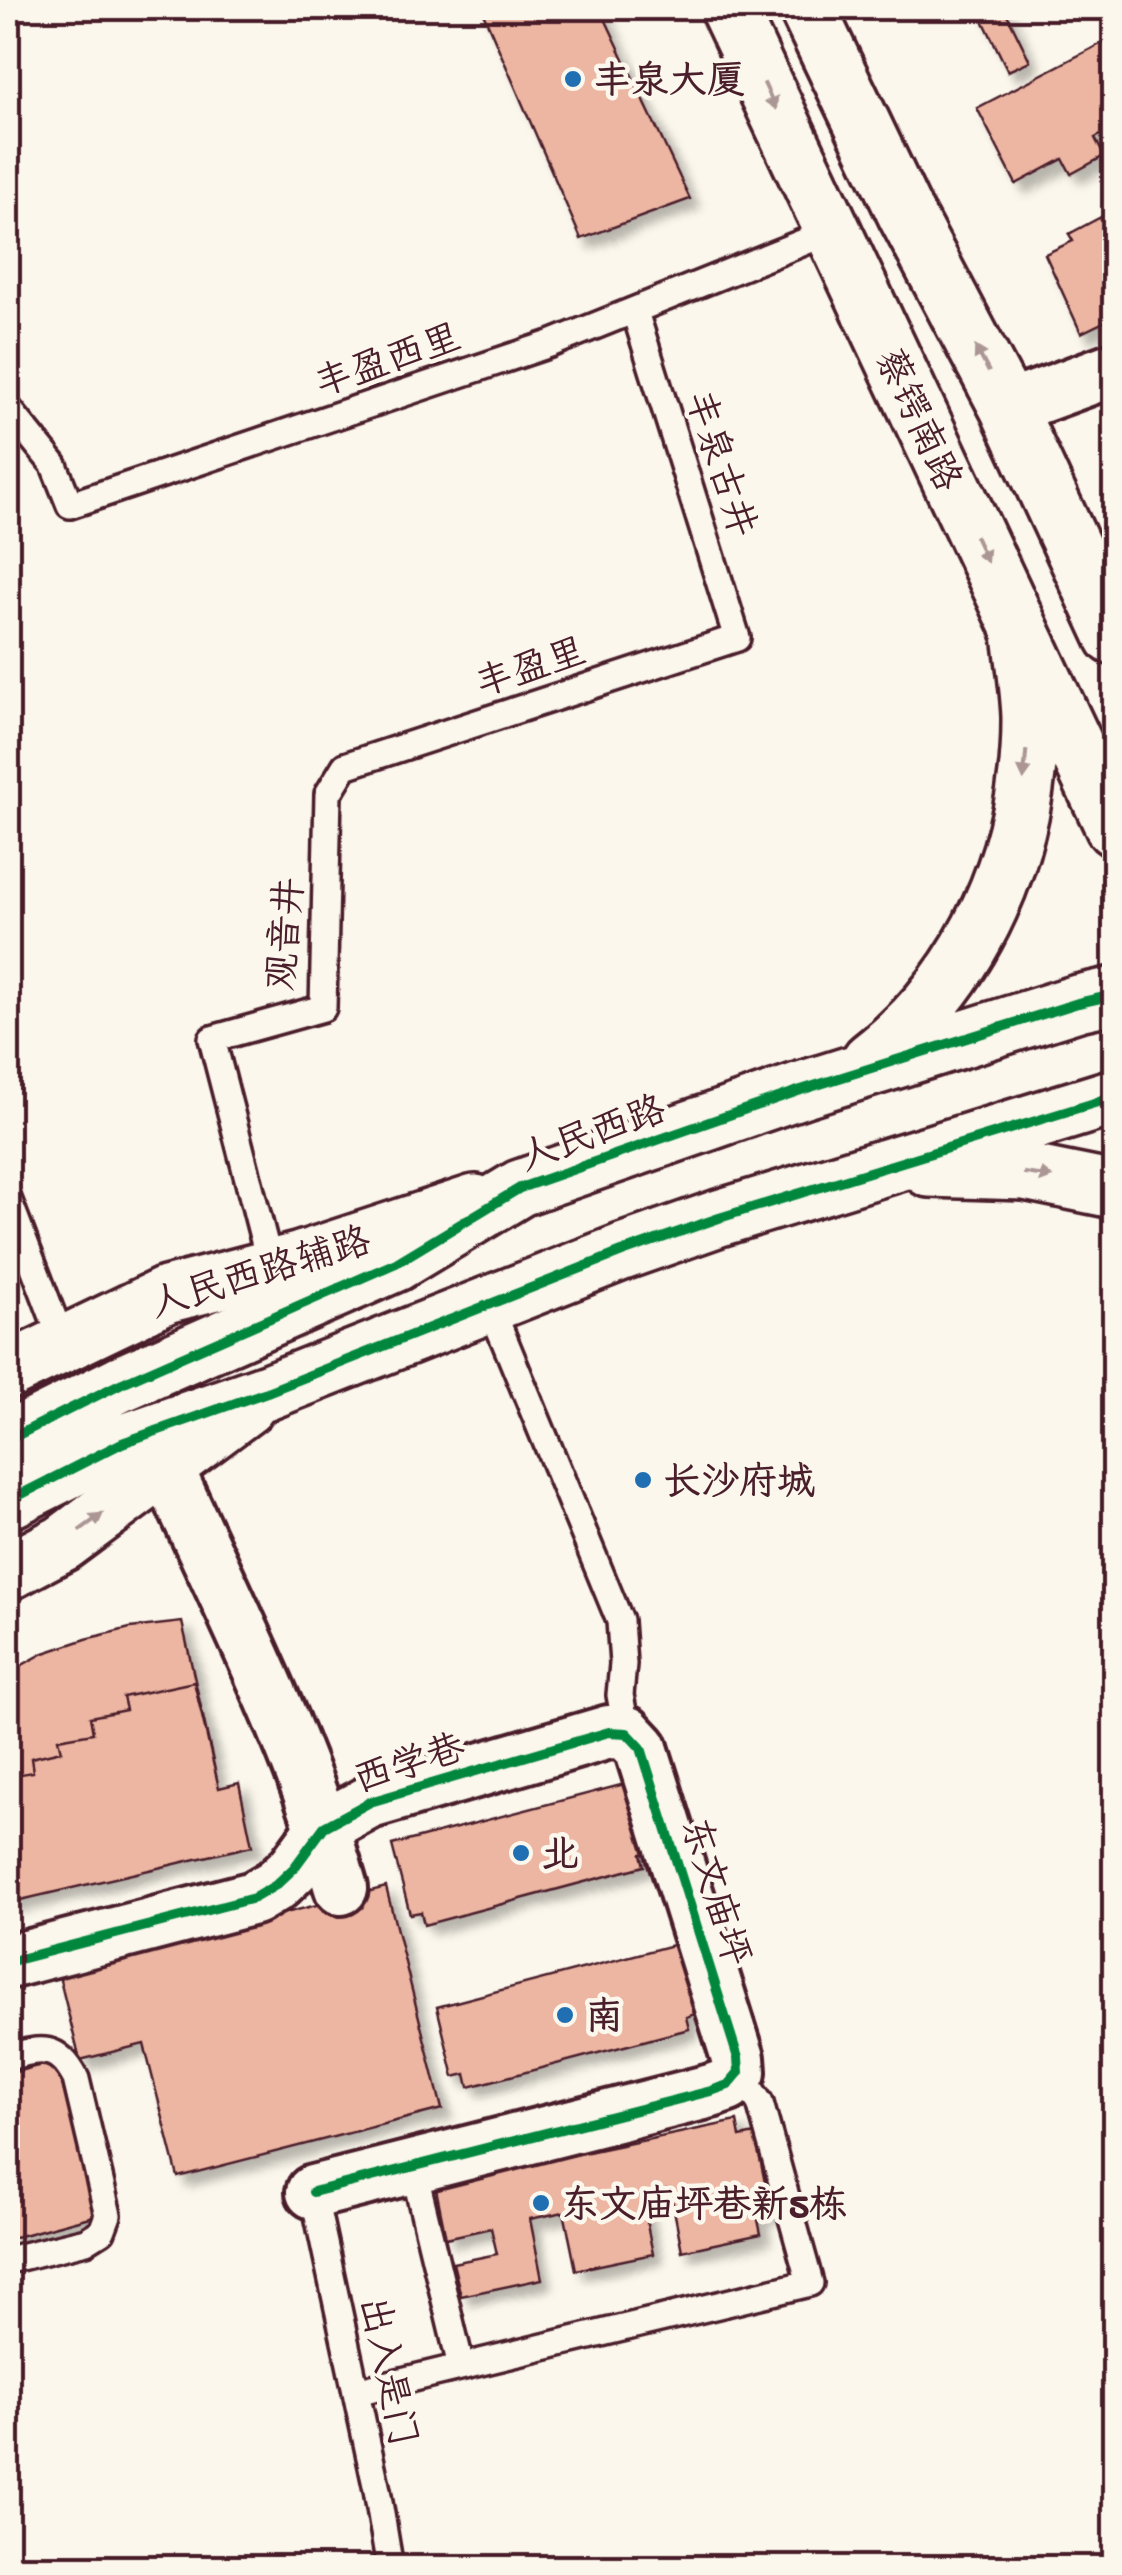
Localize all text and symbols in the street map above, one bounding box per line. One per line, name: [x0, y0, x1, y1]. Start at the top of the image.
place label: 丰泉大厦: [593, 60, 745, 107]
marker: 丰泉大厦: [562, 68, 584, 90]
one-way arrow: [762, 81, 779, 110]
street label: 丰盈西里: [309, 317, 468, 410]
street label: 蔡锷南路: [863, 342, 969, 500]
one-way arrow: [974, 345, 991, 373]
street label: 丰泉古井: [672, 385, 764, 544]
one-way arrow: [972, 535, 989, 564]
street label: 丰盈里: [470, 631, 593, 710]
one-way arrow: [1017, 749, 1033, 781]
street label: 观音井: [261, 876, 317, 993]
street label: 人民西路: [514, 1088, 673, 1184]
one-way arrow: [1023, 1167, 1055, 1183]
street label: 人民西路辅路: [145, 1219, 377, 1331]
place label: 长沙府城: [663, 1461, 815, 1508]
marker: 长沙府城: [632, 1469, 654, 1491]
one-way arrow: [78, 1513, 104, 1533]
street label: 西学巷: [349, 1727, 472, 1806]
street label: 东文庙坪: [668, 1813, 757, 1972]
place label: 北: [541, 1836, 579, 1881]
marker: 北: [510, 1842, 532, 1864]
place label: 南: [585, 1996, 623, 2043]
marker: 南: [554, 2004, 576, 2026]
place label: 东文庙坪巷新5栋: [561, 2184, 847, 2231]
marker: 东文庙坪巷新5栋: [530, 2192, 552, 2214]
street label: 出入是门: [347, 2293, 423, 2451]

